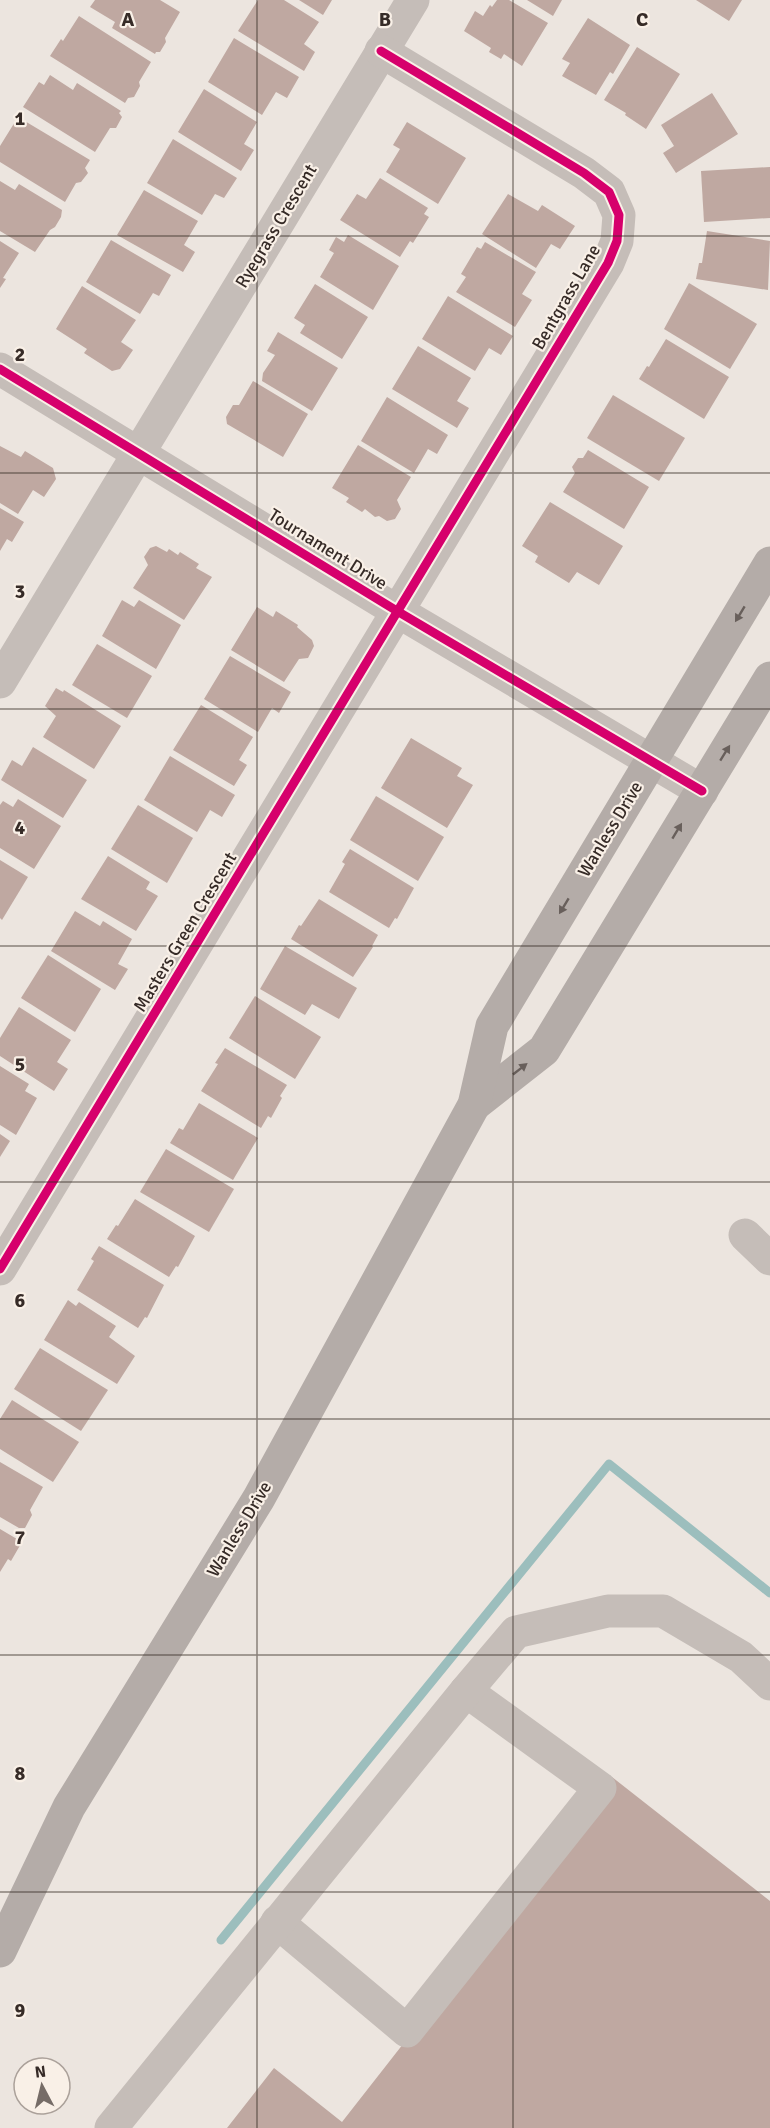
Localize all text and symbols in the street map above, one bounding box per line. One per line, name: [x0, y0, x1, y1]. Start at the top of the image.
text: A: [122, 7, 135, 32]
text: B: [379, 7, 391, 32]
text: C: [636, 7, 648, 32]
text: 1: [15, 106, 26, 131]
street label: Ryegrass Crescent: [230, 160, 322, 292]
street label: Bentgrass Lane: [527, 240, 605, 354]
text: 2: [15, 342, 25, 367]
street label: Tournament Drive: [265, 504, 391, 594]
text: 3: [15, 579, 25, 604]
one-way arrow: [735, 606, 746, 622]
one-way arrow: [720, 745, 731, 761]
street label: Wanless Drive: [573, 777, 647, 881]
text: 4: [15, 815, 26, 840]
one-way arrow: [672, 823, 683, 839]
street label: Masters Green Crescent: [129, 848, 241, 1016]
one-way arrow: [558, 898, 569, 914]
text: 5: [15, 1052, 25, 1077]
one-way arrow: [512, 1063, 528, 1075]
text: 6: [15, 1288, 26, 1313]
street label: Wanless Drive: [202, 1477, 276, 1581]
text: 7: [15, 1525, 26, 1550]
text: 8: [15, 1761, 26, 1786]
text: 9: [15, 1998, 26, 2023]
north arrow: [12, 2056, 72, 2116]
text: N: [34, 2062, 47, 2083]

